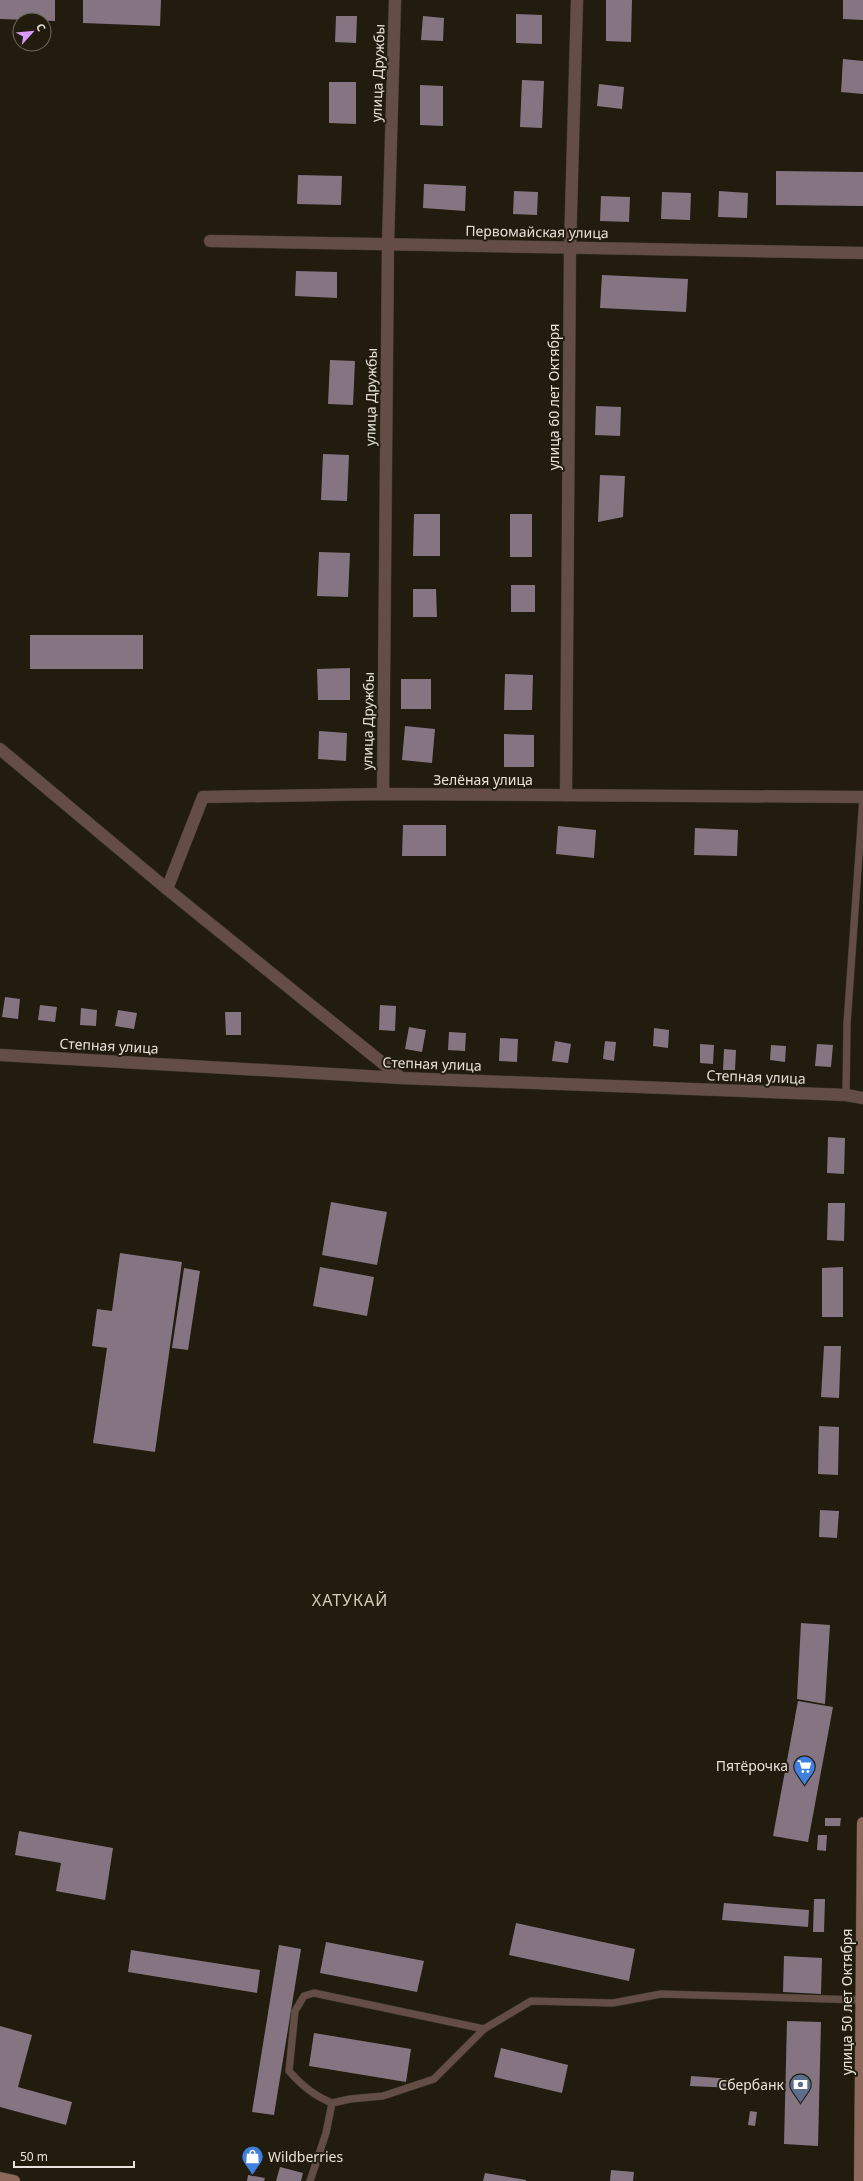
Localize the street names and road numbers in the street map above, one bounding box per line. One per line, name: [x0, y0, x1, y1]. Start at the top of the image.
street label: улица Дружбы: [366, 23, 389, 122]
street label: Первомайская улица: [465, 221, 609, 242]
street label: улица 60 лет Октября: [544, 324, 563, 470]
street label: улица Дружбы: [360, 348, 381, 446]
street label: улица Дружбы: [357, 672, 378, 770]
street label: Зелёная улица: [433, 770, 533, 789]
street label: Степная улица: [59, 1033, 159, 1058]
street label: Степная улица: [382, 1052, 482, 1075]
street label: Степная улица: [706, 1065, 806, 1088]
street label: улица 50 лет Октября: [837, 1929, 856, 2075]

